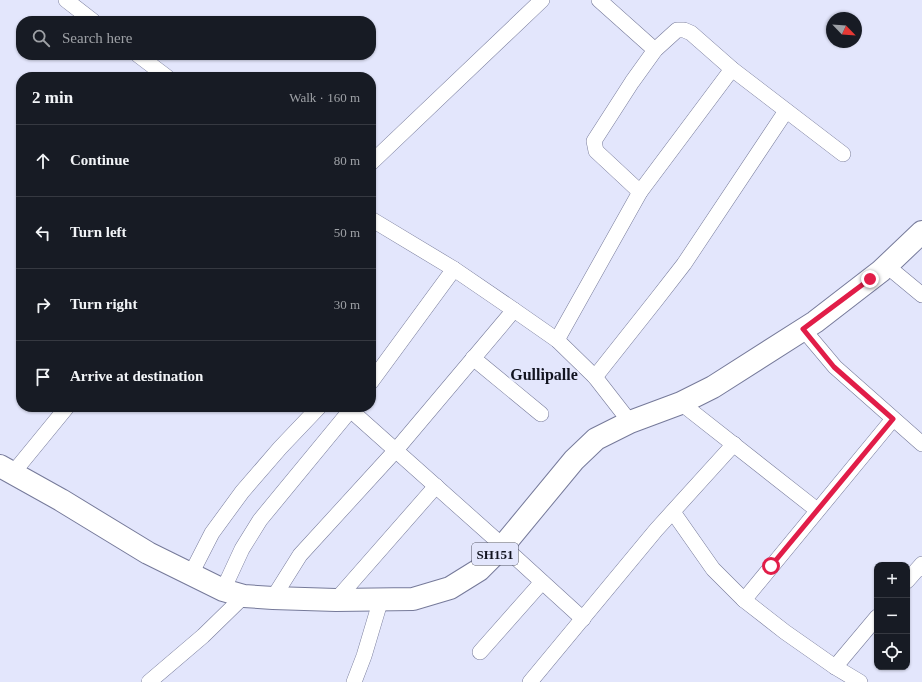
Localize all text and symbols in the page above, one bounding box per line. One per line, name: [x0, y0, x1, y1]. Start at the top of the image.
north arrow: [826, 12, 862, 48]
search box: [16, 16, 376, 60]
icon: search: [30, 27, 52, 49]
text: Search here: [62, 30, 132, 46]
text: 2 min: [32, 88, 73, 107]
text: Walk · 160 m: [289, 90, 360, 105]
icon: ahead: [32, 150, 54, 172]
text: Continue: [70, 152, 129, 168]
text: 80 m: [334, 153, 360, 168]
icon: left: [32, 222, 54, 244]
text: Turn left: [70, 224, 127, 240]
text: 50 m: [334, 225, 360, 240]
route end: [861, 270, 879, 288]
icon: right: [32, 294, 54, 316]
text: Turn right: [70, 296, 137, 312]
text: 30 m: [334, 297, 360, 312]
icon: arrive: [32, 366, 54, 388]
district label: Gullipalle: [510, 366, 578, 384]
text: Arrive at destination: [70, 368, 203, 384]
road number: SH151: [472, 543, 518, 565]
route start: [762, 557, 780, 575]
map controls: [874, 562, 910, 670]
button: +: [874, 562, 910, 598]
button: −: [874, 598, 910, 634]
button: locate: [874, 634, 910, 670]

